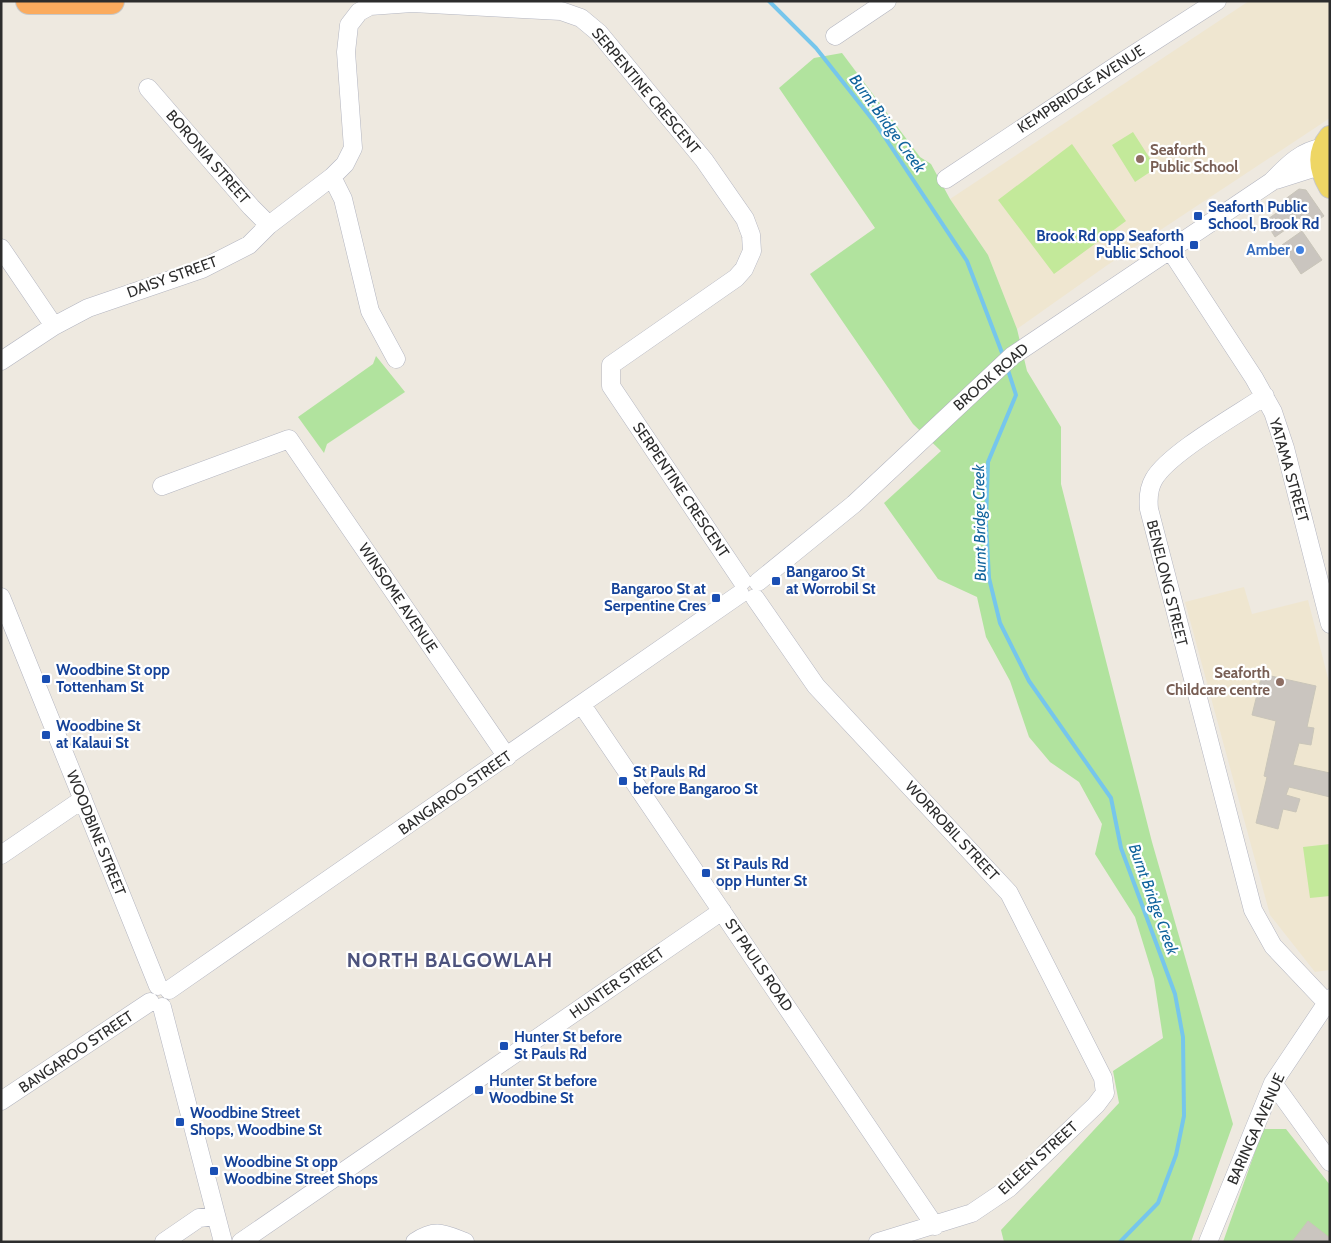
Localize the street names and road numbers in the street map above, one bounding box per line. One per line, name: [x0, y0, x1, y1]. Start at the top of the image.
street label: SERPENTINE CRESCENT: [588, 24, 704, 158]
street label: KEMPBRIDGE AVENUE: [1014, 41, 1148, 137]
street label: BORONIA STREET: [162, 106, 254, 208]
street label: DAISY STREET: [124, 252, 220, 302]
street label: BROOK ROAD: [950, 339, 1032, 414]
street label: YATAMA STREET: [1265, 415, 1312, 524]
street label: SERPENTINE CRESCENT: [629, 419, 733, 561]
street label: BENELONG STREET: [1143, 518, 1191, 648]
street label: WINSOME AVENUE: [355, 540, 441, 656]
street label: BANGAROO STREET: [395, 747, 515, 839]
street label: WOODBINE STREET: [63, 768, 129, 898]
street label: WORROBIL STREET: [901, 778, 1003, 884]
street label: ST PAULS ROAD: [721, 915, 797, 1015]
street label: HUNTER STREET: [566, 944, 668, 1022]
street label: BANGAROO STREET: [15, 1007, 137, 1097]
street label: BARINGA AVENUE: [1223, 1071, 1289, 1187]
street label: EILEEN STREET: [995, 1118, 1081, 1198]

